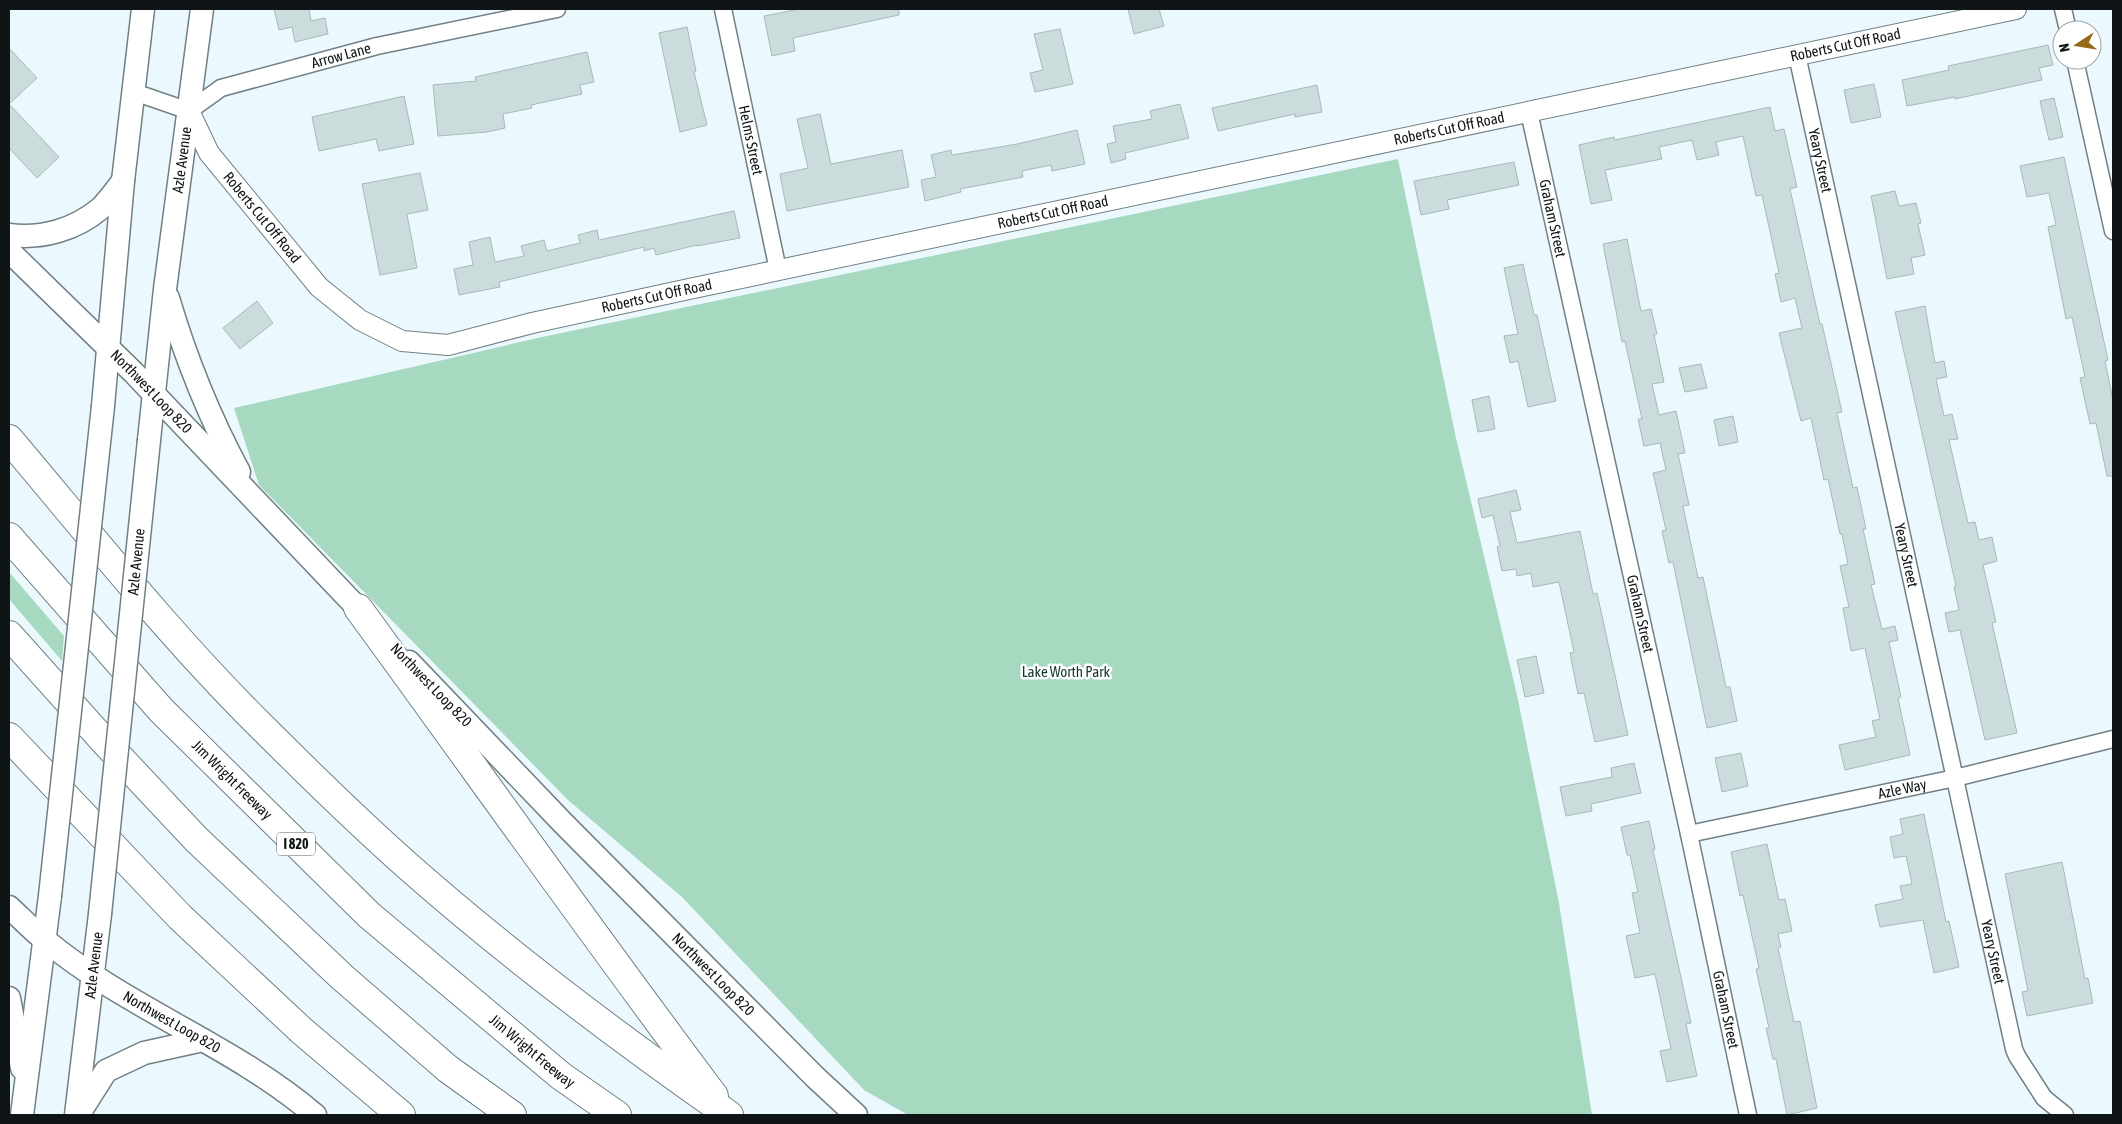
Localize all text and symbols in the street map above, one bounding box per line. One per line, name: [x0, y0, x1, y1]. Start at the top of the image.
north arrow: [2052, 20, 2102, 70]
street label: Roberts Cut Off Road: [1788, 25, 1902, 64]
street label: Arrow Lane: [309, 39, 373, 71]
text: N: [2056, 42, 2073, 53]
street label: Helms Street: [736, 104, 767, 176]
street label: Roberts Cut Off Road: [1392, 108, 1506, 148]
street label: Azle Avenue: [169, 125, 194, 194]
street label: Yeary Street: [1805, 127, 1836, 194]
street label: Roberts Cut Off Road: [220, 168, 305, 266]
street label: Graham Street: [1536, 178, 1570, 259]
street label: Roberts Cut Off Road: [996, 192, 1110, 232]
street label: Roberts Cut Off Road: [600, 275, 713, 316]
street label: Northwest Loop 820: [107, 346, 196, 437]
street label: Yeary Street: [1891, 521, 1922, 589]
street label: Azle Avenue: [124, 527, 148, 596]
street label: Graham Street: [1624, 573, 1658, 654]
street label: Northwest Loop 820: [387, 639, 475, 730]
park label: Lake Worth Park: [1022, 663, 1111, 680]
street label: Jim Wright Freeway: [189, 737, 276, 823]
street label: Azle Way: [1876, 775, 1928, 802]
road number: I 820: [277, 832, 315, 856]
street label: Yeary Street: [1978, 918, 2009, 985]
street label: Northwest Loop 820: [669, 929, 758, 1019]
street label: Azle Avenue: [81, 931, 106, 999]
street label: Graham Street: [1710, 969, 1743, 1050]
street label: Northwest Loop 820: [120, 987, 224, 1056]
street label: Jim Wright Freeway: [486, 1011, 578, 1091]

